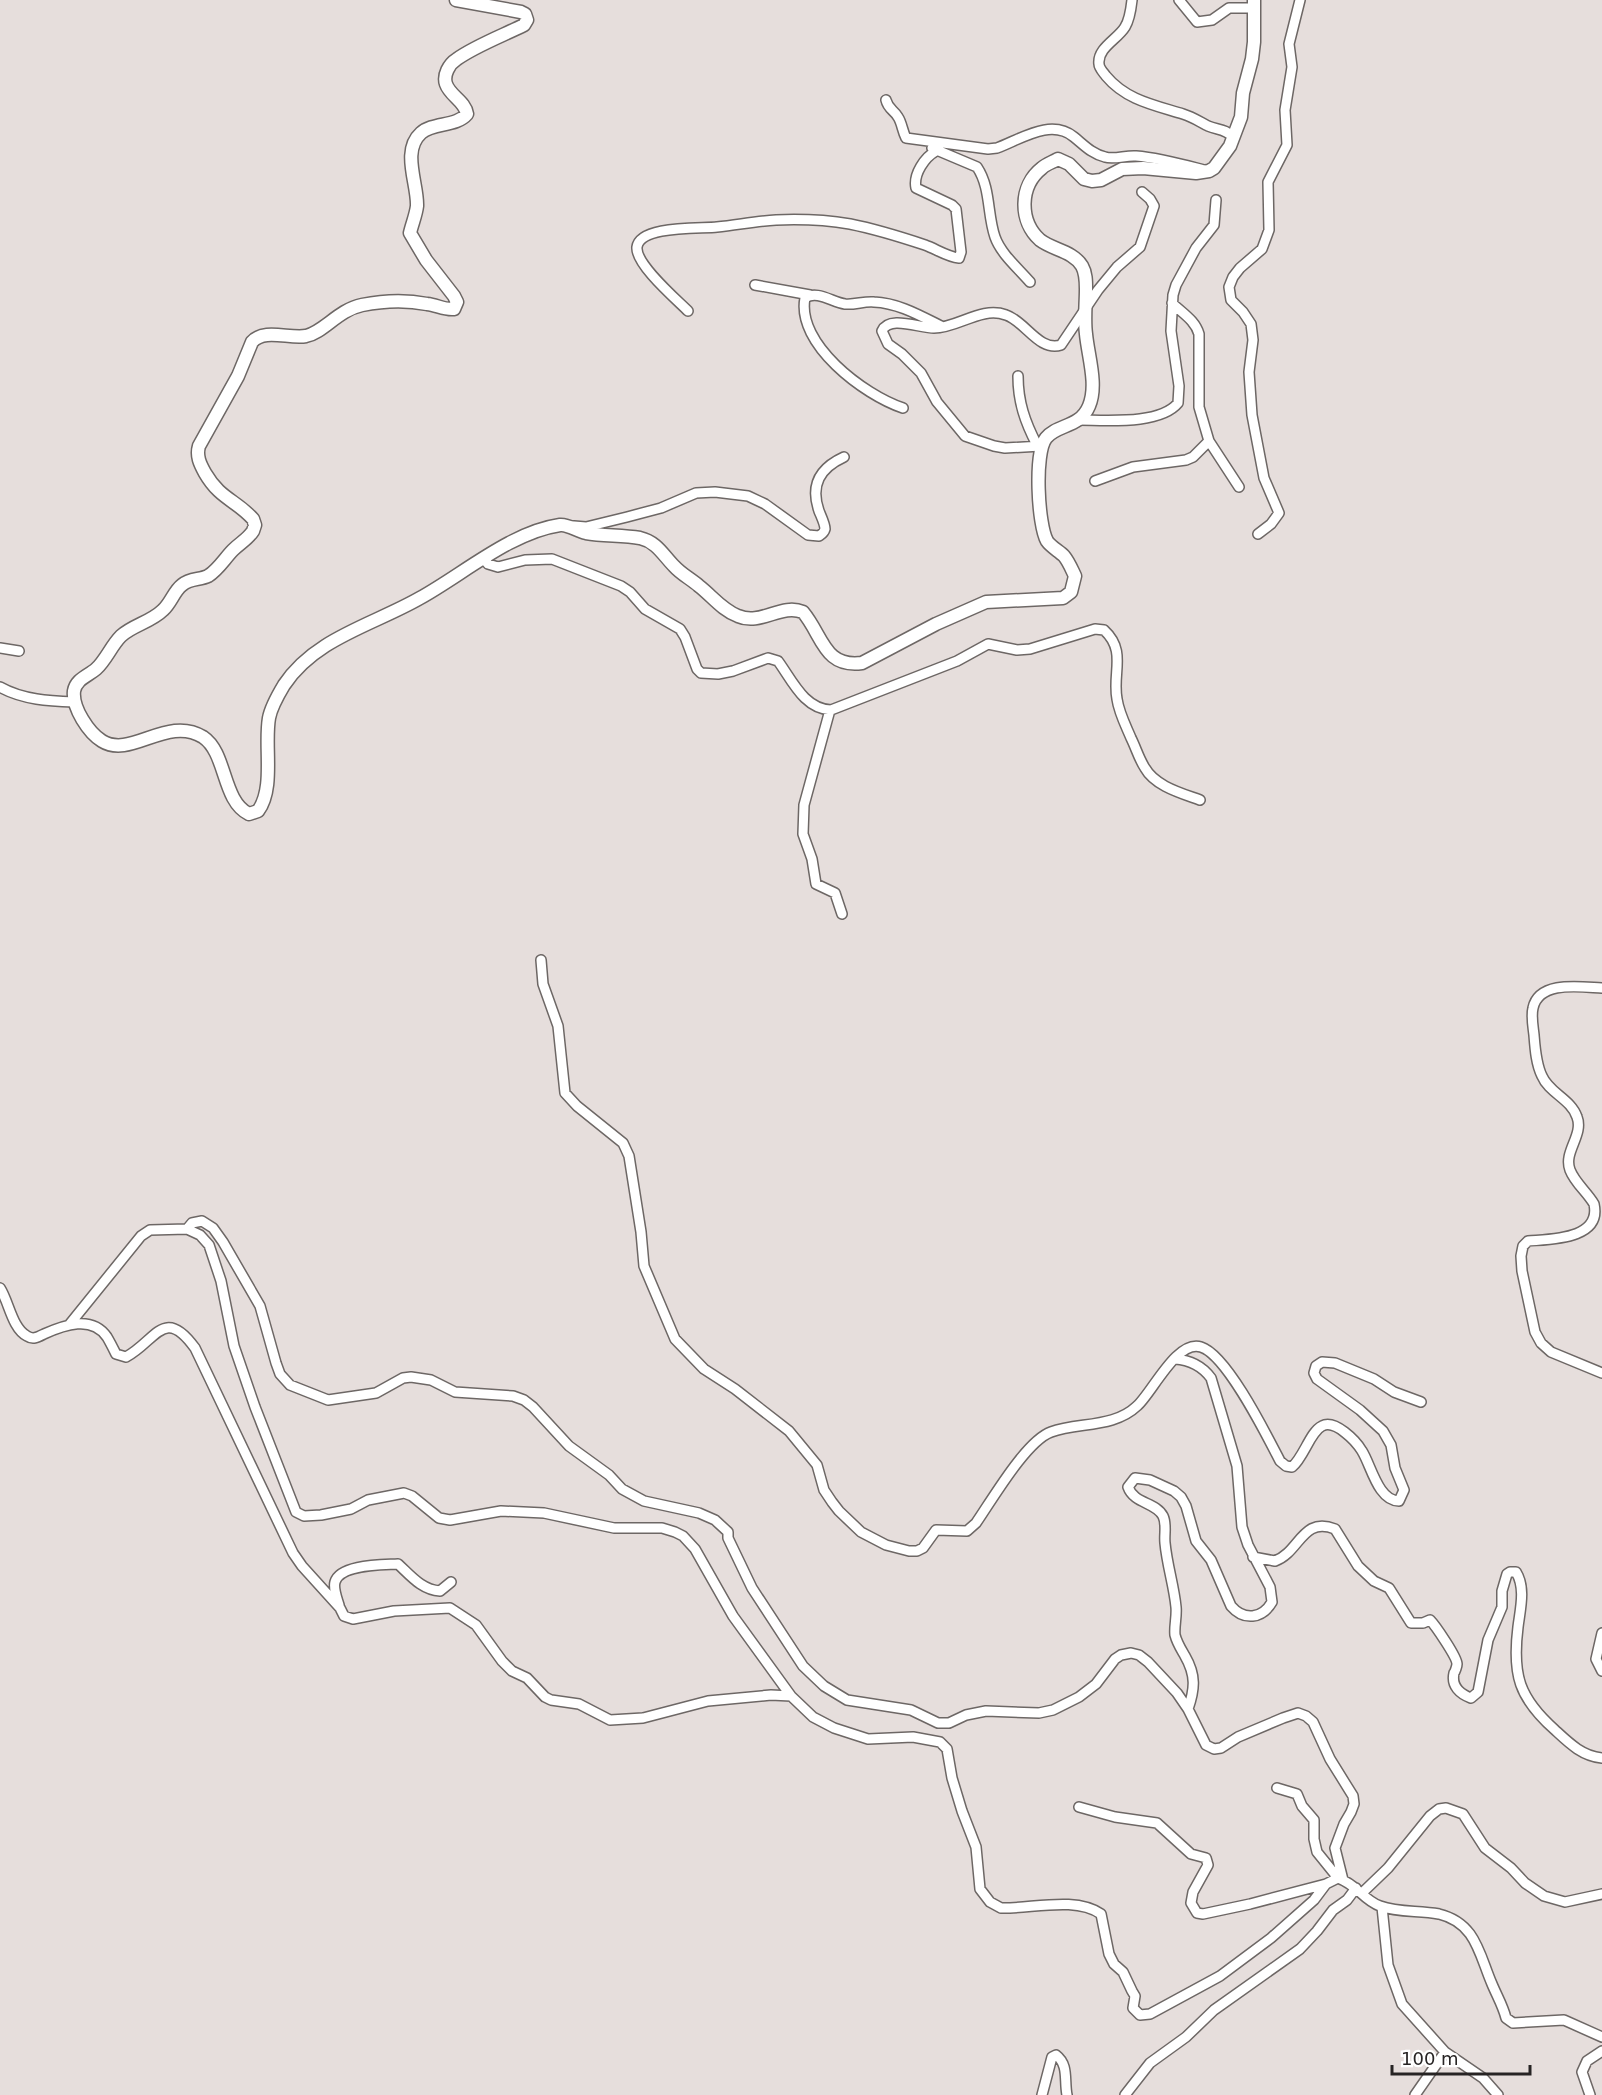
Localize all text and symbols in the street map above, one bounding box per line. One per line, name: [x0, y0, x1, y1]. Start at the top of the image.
scale bar: [1392, 2038, 1530, 2076]
text: 100 m: [1401, 2048, 1459, 2069]

